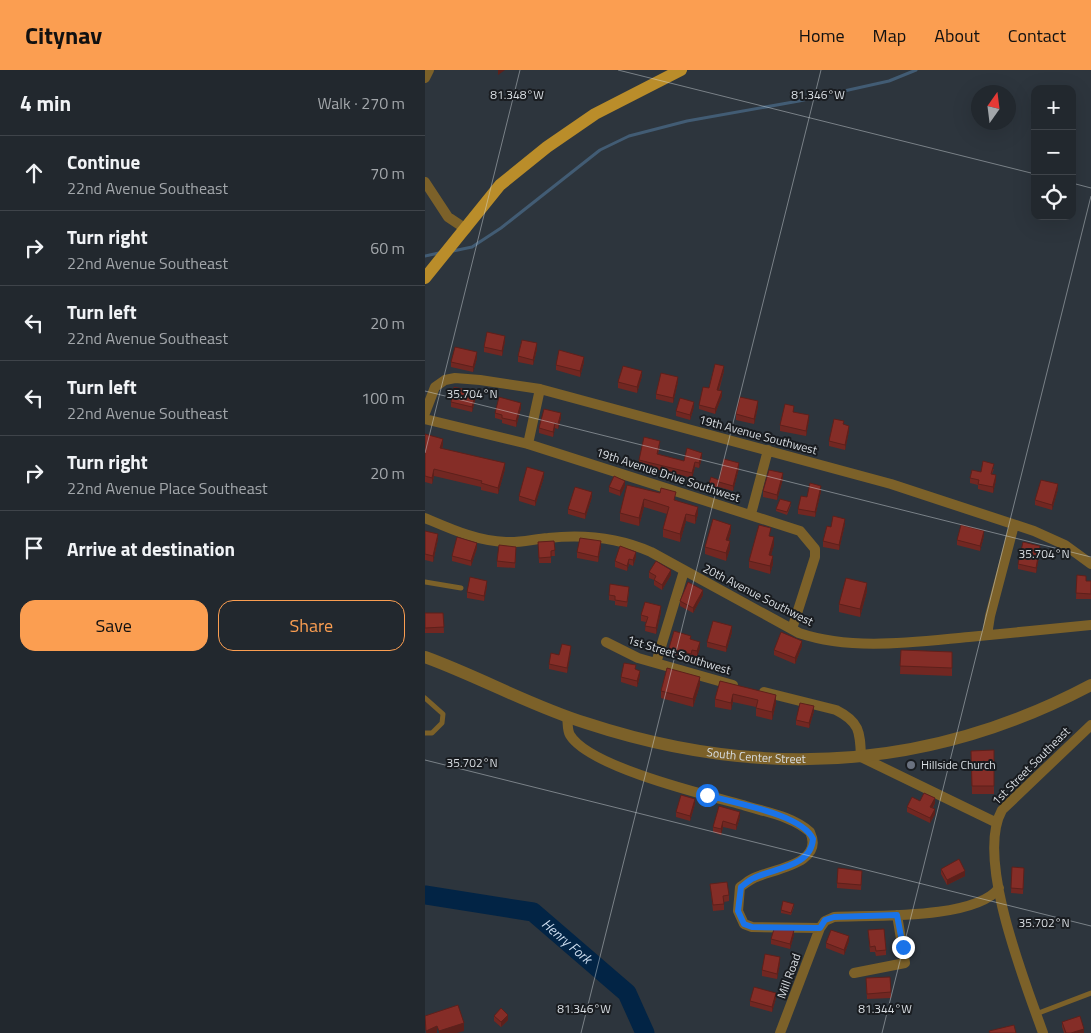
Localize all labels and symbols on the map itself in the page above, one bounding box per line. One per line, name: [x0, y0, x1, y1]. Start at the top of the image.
text: 81.348°W: [490, 85, 544, 104]
text: 81.346°W: [791, 85, 845, 104]
north arrow: [971, 85, 1016, 130]
text: 35.704°N: [446, 384, 498, 403]
street label: 19th Avenue Southwest: [697, 410, 820, 460]
street label: 19th Avenue Drive Southwest: [594, 442, 743, 507]
text: 35.704°N: [1018, 544, 1070, 563]
street label: 20th Avenue Southwest: [700, 558, 817, 631]
street label: 1st Street Southwest: [625, 630, 734, 680]
street label: 1st Street Southeast: [987, 721, 1075, 809]
street label: South Center Street: [705, 742, 807, 768]
text: 35.702°N: [446, 753, 498, 772]
place label: Hillside Church: [921, 755, 996, 774]
marker: Hillside Church: [905, 759, 917, 771]
route start: [696, 784, 719, 807]
water label: Henry Fork: [538, 913, 598, 970]
text: 35.702°N: [1018, 913, 1070, 932]
route end: [892, 936, 915, 959]
street label: Mill Road: [772, 951, 805, 1001]
text: 81.346°W: [557, 999, 611, 1018]
text: 81.344°W: [858, 999, 912, 1018]

